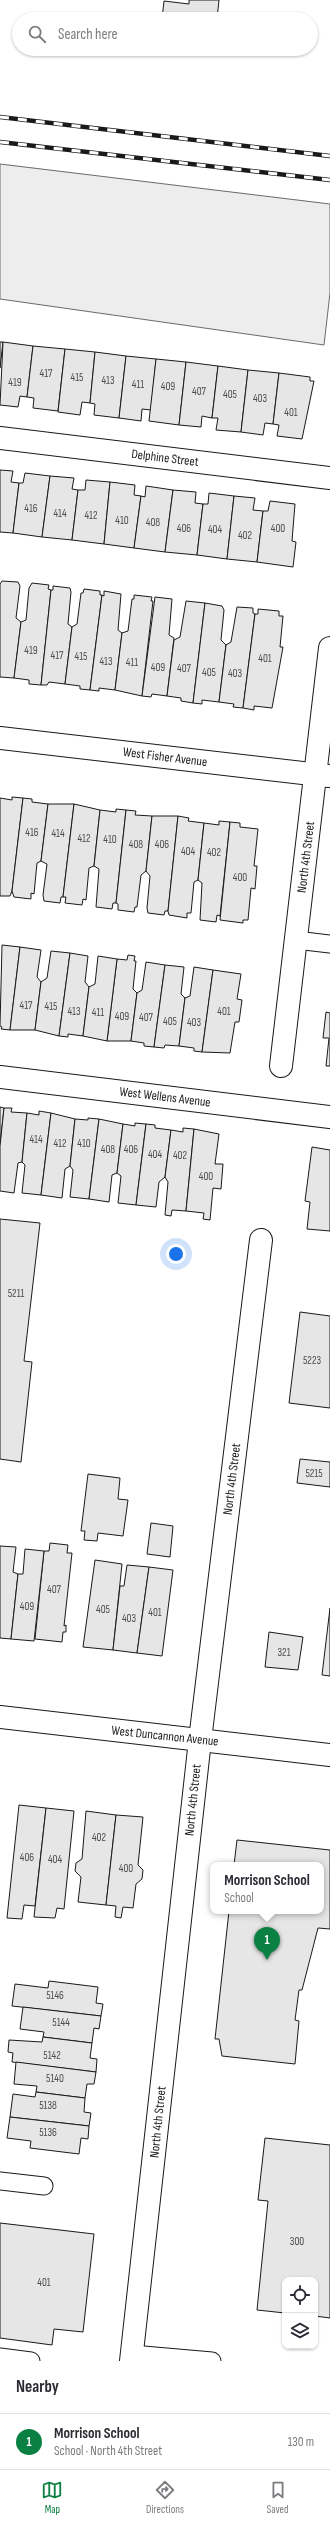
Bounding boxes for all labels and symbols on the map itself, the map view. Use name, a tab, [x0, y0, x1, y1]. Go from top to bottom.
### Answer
house number: 417	[40, 367, 53, 380]
house number: 415	[71, 371, 83, 384]
house number: 413	[101, 374, 115, 387]
house number: 419	[8, 376, 22, 389]
house number: 411	[132, 378, 144, 391]
house number: 409	[161, 380, 175, 393]
house number: 407	[192, 385, 207, 398]
house number: 405	[223, 388, 237, 401]
house number: 403	[253, 392, 267, 405]
house number: 401	[284, 406, 298, 419]
street label: Delphine Street	[130, 446, 200, 470]
house number: 416	[24, 502, 38, 515]
house number: 414	[53, 507, 67, 520]
house number: 412	[84, 509, 98, 522]
house number: 410	[115, 514, 129, 527]
house number: 408	[146, 516, 160, 529]
house number: 406	[177, 522, 191, 535]
house number: 400	[271, 522, 285, 535]
house number: 404	[208, 523, 222, 536]
house number: 402	[238, 529, 252, 542]
house number: 419	[24, 644, 38, 657]
house number: 417	[51, 649, 64, 662]
house number: 415	[75, 650, 87, 663]
house number: 401	[258, 652, 272, 665]
house number: 413	[99, 655, 113, 668]
house number: 411	[126, 656, 138, 669]
house number: 409	[151, 661, 165, 674]
house number: 407	[177, 662, 192, 675]
house number: 405	[202, 666, 216, 679]
house number: 403	[228, 667, 242, 680]
street label: West Fisher Avenue	[122, 744, 208, 770]
street label: North 4th Street	[294, 820, 318, 894]
house number: 416	[25, 826, 39, 839]
house number: 414	[51, 827, 65, 840]
house number: 412	[77, 832, 91, 845]
house number: 410	[103, 833, 117, 846]
house number: 408	[129, 838, 143, 851]
house number: 406	[155, 838, 169, 851]
house number: 404	[181, 845, 195, 858]
house number: 402	[207, 846, 221, 859]
house number: 400	[233, 871, 247, 884]
house number: 417	[20, 999, 33, 1012]
house number: 415	[45, 1000, 57, 1013]
house number: 413	[67, 1005, 81, 1018]
house number: 401	[217, 1005, 231, 1018]
house number: 411	[92, 1006, 104, 1019]
house number: 409	[115, 1010, 129, 1023]
house number: 407	[139, 1011, 154, 1024]
house number: 405	[163, 1015, 177, 1028]
house number: 403	[187, 1016, 201, 1029]
street label: West Wellens Avenue	[118, 1083, 212, 1111]
house number: 414	[29, 1133, 43, 1146]
house number: 412	[53, 1137, 67, 1150]
house number: 410	[77, 1137, 91, 1150]
house number: 408	[101, 1143, 115, 1156]
house number: 406	[124, 1143, 138, 1156]
house number: 404	[148, 1148, 162, 1161]
house number: 402	[173, 1149, 187, 1162]
house number: 400	[199, 1170, 213, 1183]
your location	[166, 1244, 186, 1264]
house number: 5211	[8, 1287, 24, 1300]
house number: 5223	[303, 1354, 321, 1367]
street label: North 4th Street	[220, 1442, 244, 1516]
house number: 5215	[305, 1467, 323, 1480]
house number: 407	[47, 1583, 62, 1596]
house number: 409	[20, 1600, 34, 1613]
house number: 405	[96, 1603, 110, 1616]
house number: 401	[148, 1606, 162, 1619]
house number: 403	[122, 1612, 136, 1625]
house number: 321	[277, 1646, 291, 1659]
street label: West Duncannon Avenue	[111, 1722, 219, 1750]
street label: North 4th Street	[181, 1763, 205, 1837]
house number: 402	[92, 1831, 106, 1844]
house number: 406	[20, 1851, 34, 1864]
house number: 404	[48, 1853, 62, 1866]
house number: 400	[119, 1862, 133, 1875]
pin: 1	[254, 1927, 280, 1960]
house number: 5146	[46, 1989, 64, 2002]
house number: 5144	[52, 2016, 70, 2029]
house number: 5142	[43, 2049, 61, 2062]
house number: 5140	[46, 2072, 64, 2085]
street label: North 4th Street	[146, 2085, 170, 2159]
house number: 5138	[39, 2099, 57, 2112]
house number: 5136	[39, 2126, 57, 2139]
house number: 300	[290, 2235, 304, 2248]
house number: 401	[37, 2276, 51, 2289]

